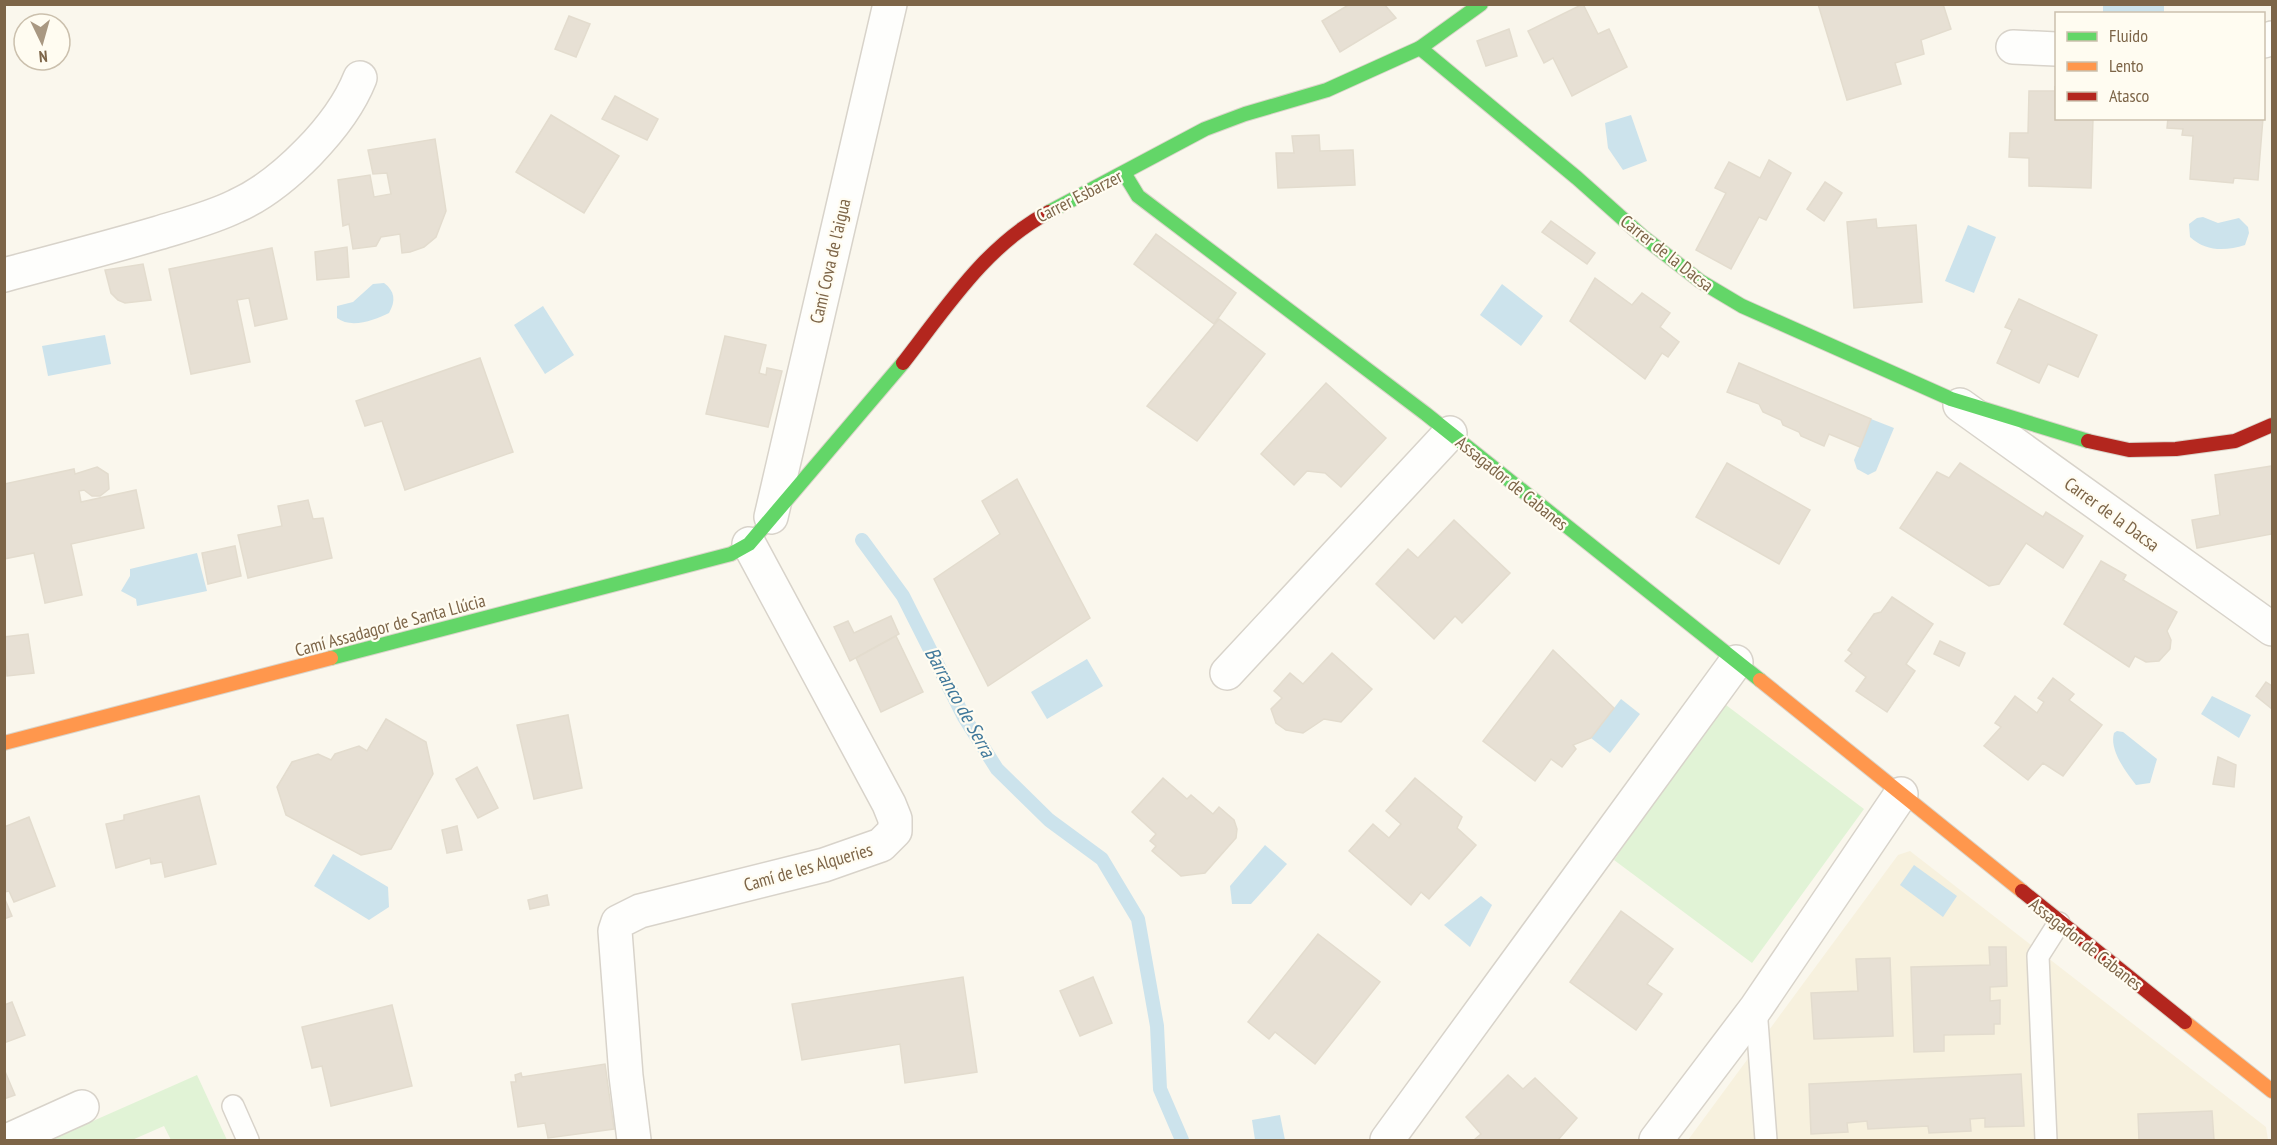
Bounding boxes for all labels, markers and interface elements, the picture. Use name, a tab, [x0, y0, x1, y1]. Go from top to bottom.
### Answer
north arrow	[12, 12, 72, 72]
legend	[2055, 12, 2265, 120]
text: Fluido	[2109, 24, 2148, 47]
text: N	[38, 47, 48, 67]
text: Lento	[2109, 54, 2144, 77]
text: Atasco	[2109, 84, 2150, 107]
street label: Carrer Esbarzer	[1032, 164, 1126, 228]
street label: Camí Cova de l'aigua	[804, 196, 856, 326]
street label: Carrer de la Dacsa	[1616, 210, 1718, 296]
street label: Assagador de Cabanes	[1451, 431, 1573, 535]
street label: Carrer de la Dacsa	[2060, 472, 2164, 556]
street label: Camí Assadagor de Santa Llúcia	[292, 589, 488, 661]
water label: Barranco de Serra	[919, 642, 1001, 762]
street label: Camí de les Alqueries	[741, 838, 875, 896]
street label: Assagador de Cabanes	[2025, 892, 2147, 996]

